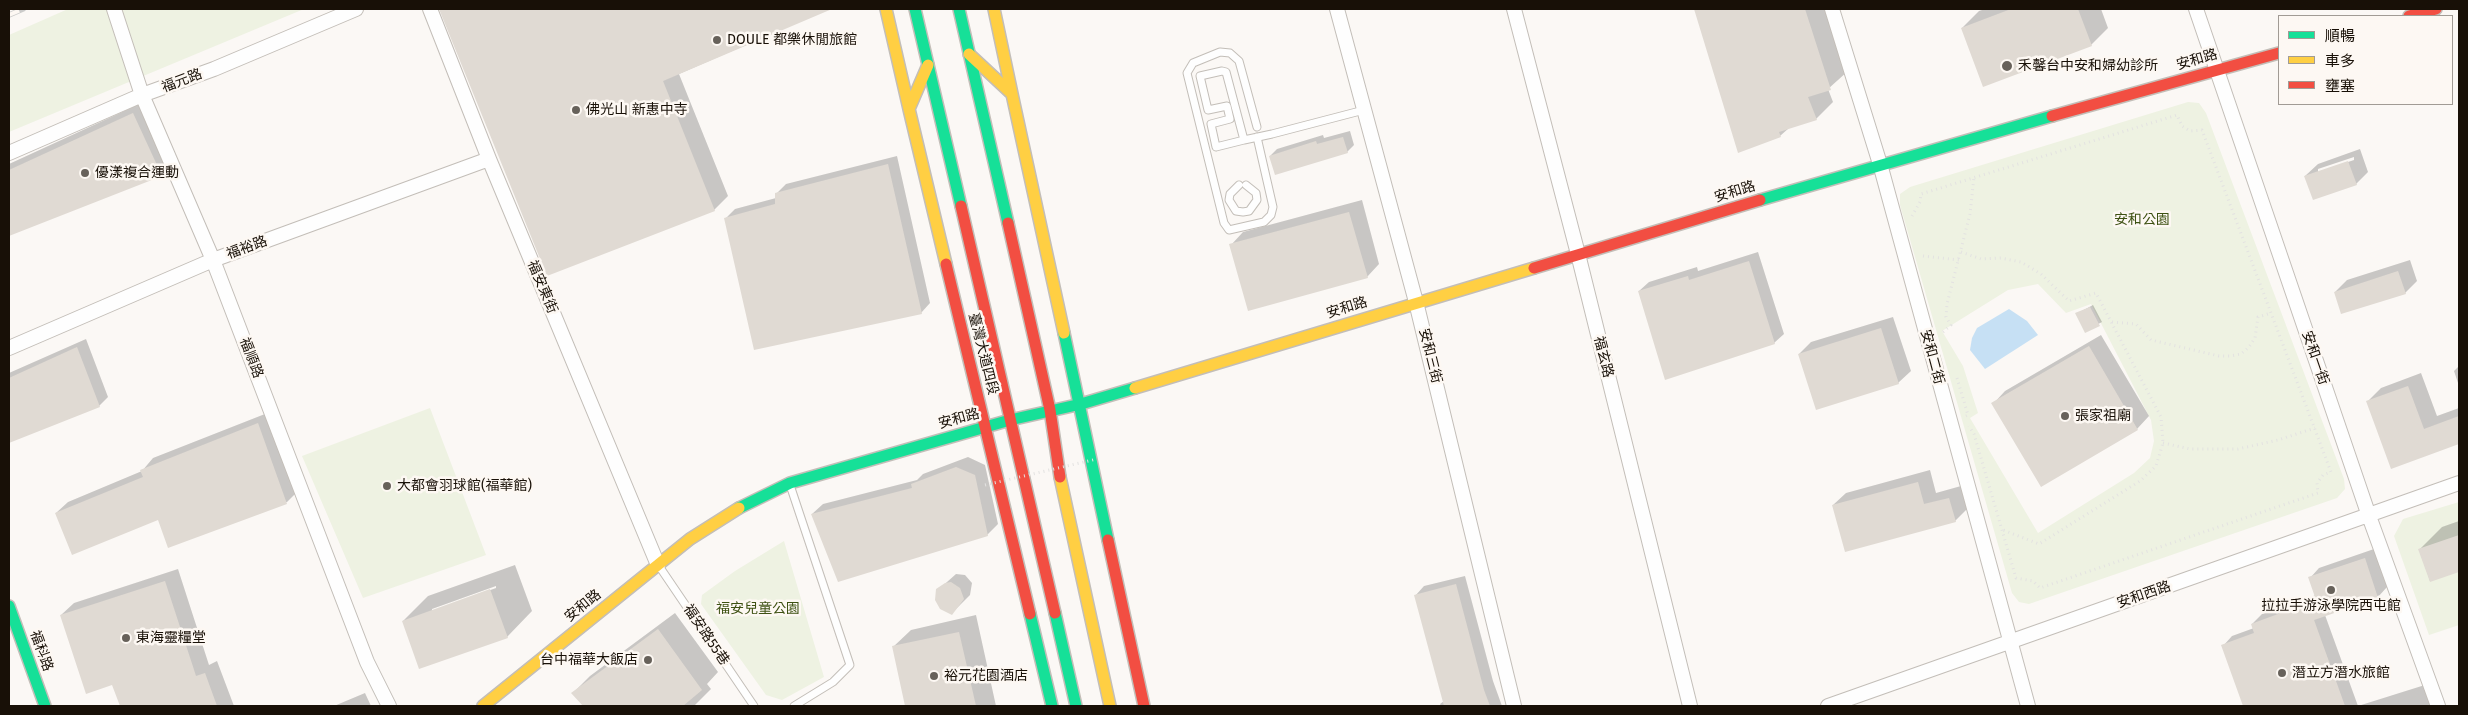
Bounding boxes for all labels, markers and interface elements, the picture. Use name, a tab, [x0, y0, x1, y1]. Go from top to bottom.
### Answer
legend	[2278, 15, 2453, 105]
text: 順暢	[2325, 27, 2355, 45]
place label: DOULE 都樂休閒旅館	[727, 32, 857, 48]
marker: DOULE 都樂休閒旅館	[711, 34, 723, 46]
street label: 安和路	[2174, 46, 2220, 74]
text: 車多	[2325, 52, 2355, 70]
place label: 禾馨台中安和婦幼診所	[2018, 58, 2158, 74]
marker: 禾馨台中安和婦幼診所	[2000, 59, 2014, 73]
street label: 福元路	[159, 66, 205, 96]
text: 壅塞	[2325, 77, 2355, 95]
place label: 佛光山 新惠中寺	[586, 102, 688, 118]
marker: 佛光山 新惠中寺	[570, 104, 582, 116]
place label: 優漾複合運動	[95, 165, 179, 181]
marker: 優漾複合運動	[79, 167, 91, 179]
street label: 安和路	[1712, 178, 1758, 206]
park label: 安和公園	[2114, 212, 2170, 228]
street label: 福裕路	[224, 233, 270, 263]
street label: 福安東街	[523, 258, 561, 316]
street label: 安和路	[1324, 294, 1370, 322]
street label: 臺灣大道四段	[965, 311, 1001, 397]
street label: 安和三街	[1415, 327, 1445, 385]
street label: 安和二街	[1917, 328, 1947, 386]
street label: 安和一街	[2298, 329, 2332, 387]
street label: 福順路	[236, 335, 266, 381]
street label: 福玄路	[1590, 335, 1616, 379]
street label: 安和路	[937, 405, 981, 433]
place label: 張家祖廟	[2075, 408, 2131, 424]
marker: 張家祖廟	[2059, 410, 2071, 422]
place label: 大都會羽球館(福華館)	[397, 478, 532, 494]
marker: 大都會羽球館(福華館)	[381, 480, 393, 492]
street label: 安和西路	[2115, 578, 2173, 612]
marker: 拉拉手游泳學院西屯館	[2325, 584, 2337, 596]
street label: 安和路	[561, 586, 605, 626]
place label: 拉拉手游泳學院西屯館	[2261, 598, 2401, 614]
street label: 福安路55巷	[679, 601, 733, 669]
park label: 福安兒童公園	[716, 601, 800, 617]
street label: 福科路	[26, 628, 56, 674]
place label: 東海靈糧堂	[136, 630, 206, 646]
marker: 東海靈糧堂	[120, 632, 132, 644]
place label: 台中福華大飯店	[540, 652, 638, 668]
marker: 台中福華大飯店	[642, 654, 654, 666]
place label: 潛立方潛水旅館	[2292, 665, 2390, 681]
marker: 潛立方潛水旅館	[2276, 667, 2288, 679]
place label: 裕元花園酒店	[944, 668, 1028, 684]
marker: 裕元花園酒店	[928, 670, 940, 682]

